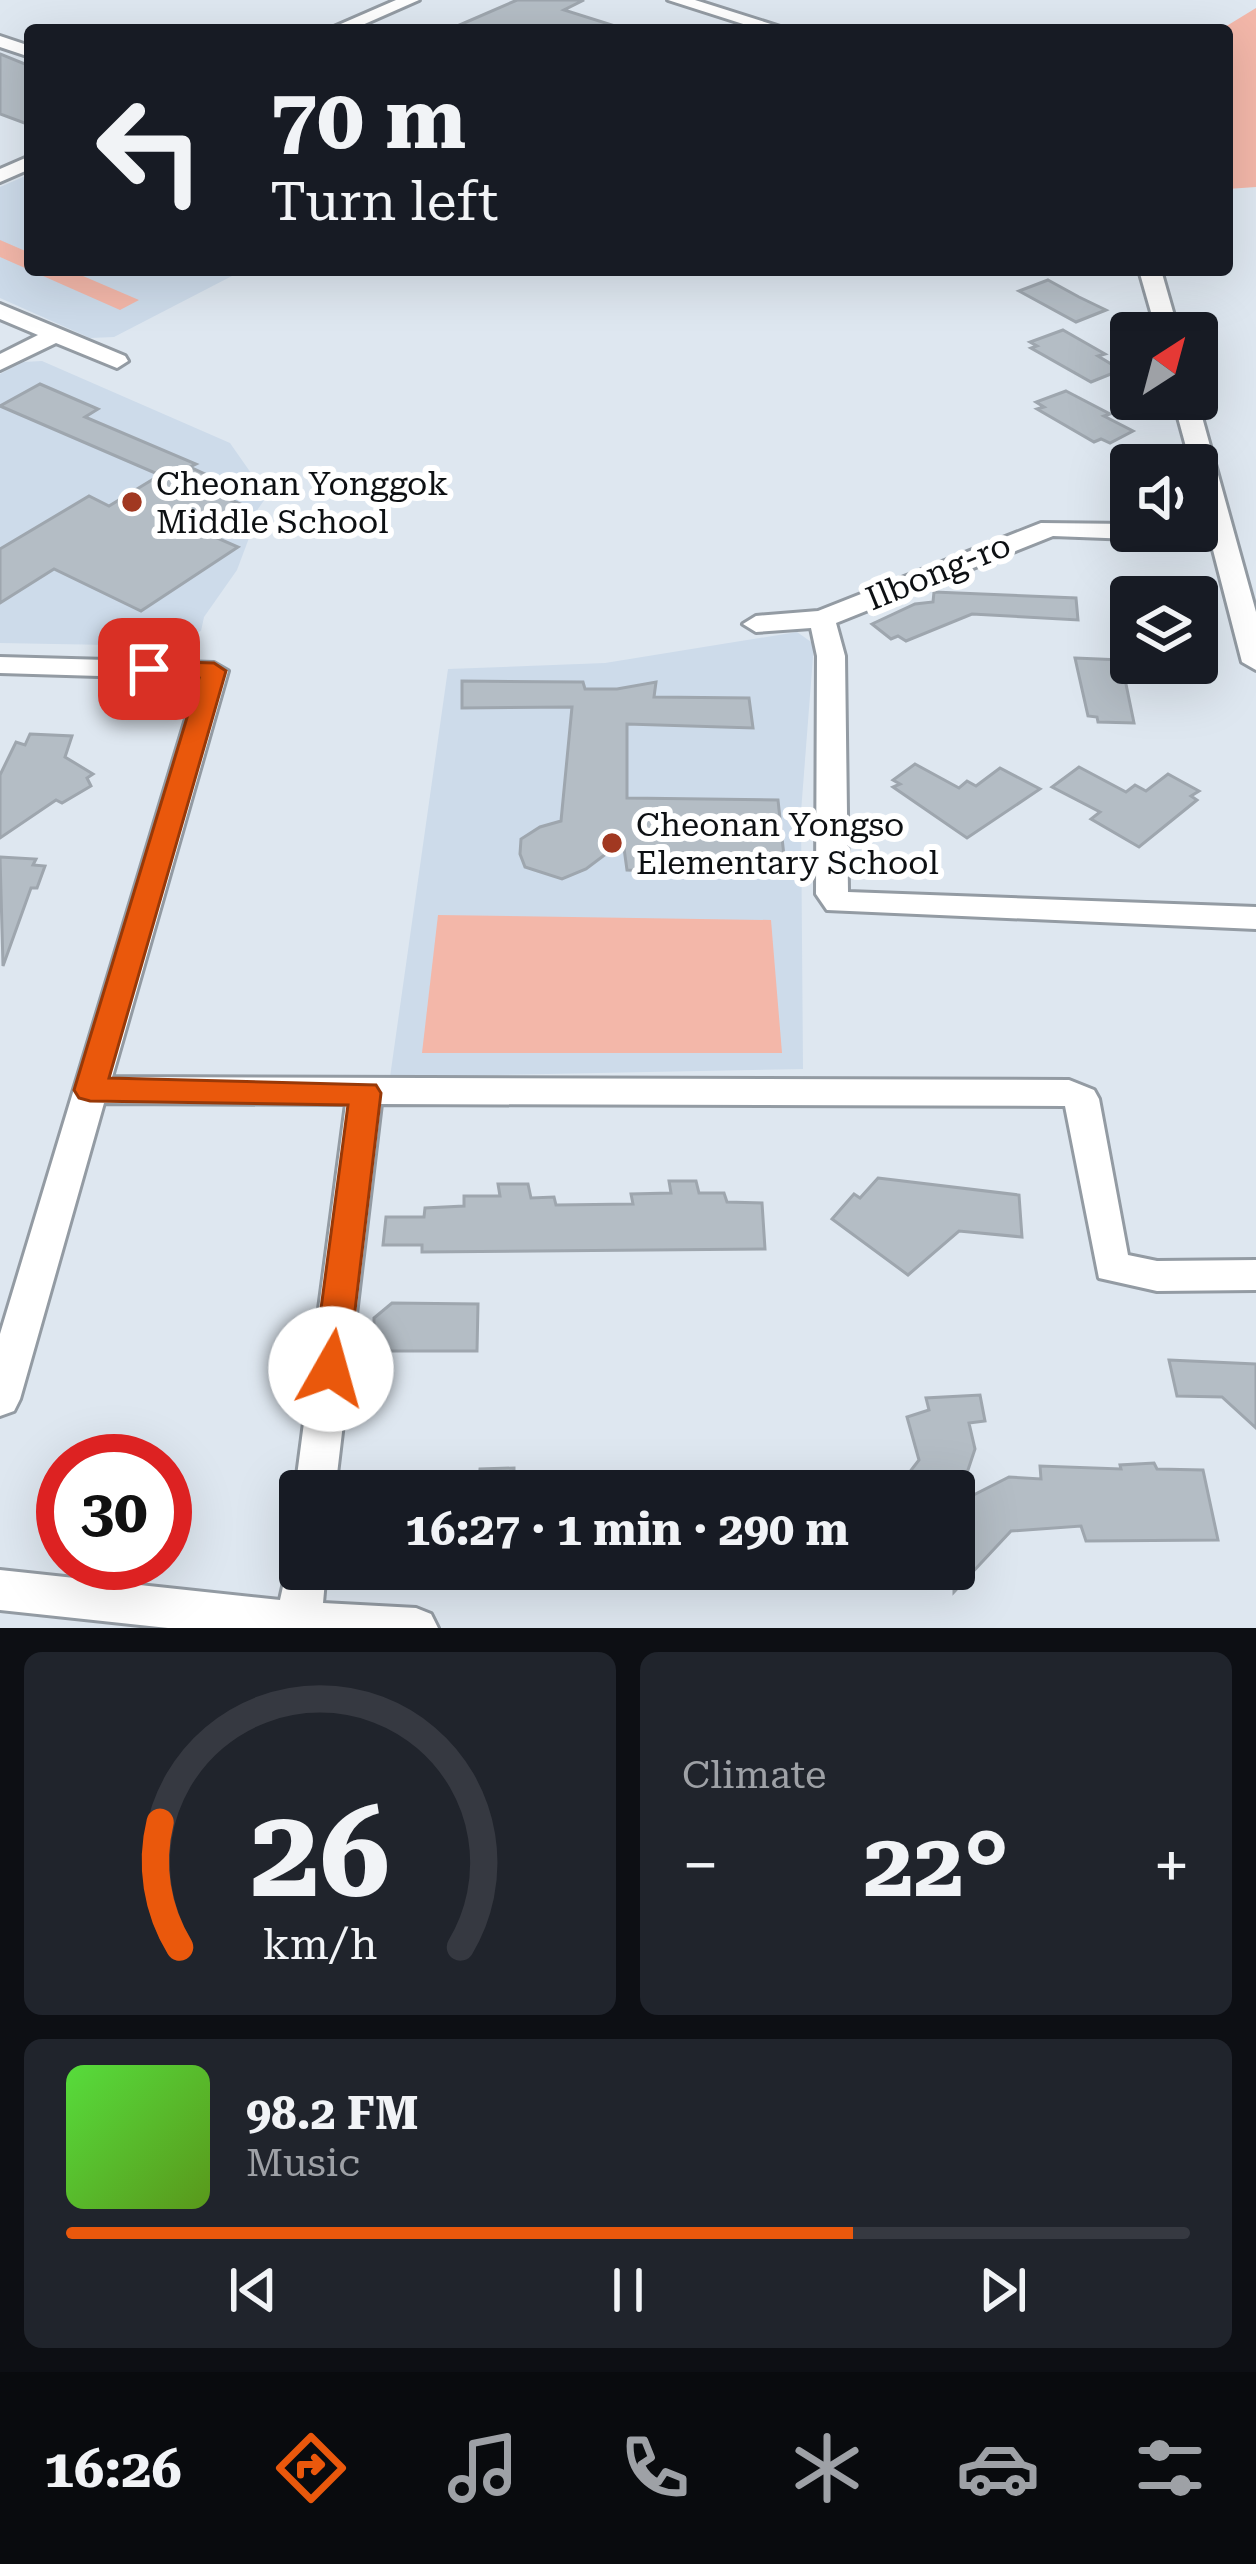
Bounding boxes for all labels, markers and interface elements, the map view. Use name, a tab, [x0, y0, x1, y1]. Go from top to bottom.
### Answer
text: 70 m	[270, 70, 466, 168]
icon: left	[72, 72, 228, 228]
text: Turn left	[270, 170, 498, 233]
north arrow	[1110, 312, 1218, 420]
map controls	[1110, 312, 1218, 684]
button: sound	[1110, 444, 1218, 552]
place label: Cheonan Yonggok Middle School	[156, 464, 448, 541]
marker: Cheonan Yonggok Middle School	[119, 489, 145, 515]
street label: Ilbong-ro	[860, 525, 1016, 618]
button: layers	[1110, 576, 1218, 684]
pin	[98, 618, 200, 720]
icon: arrive	[116, 636, 182, 702]
place label: Cheonan Yongso Elementary School	[636, 805, 939, 882]
marker: Cheonan Yongso Elementary School	[599, 830, 625, 856]
position arrow	[268, 1306, 394, 1432]
speed limit sign: 30	[36, 1434, 192, 1590]
text: 16:27 · 1 min · 290 m	[405, 1503, 849, 1556]
text: Climate	[682, 1752, 826, 1798]
text: 26	[250, 1780, 390, 1926]
text: 22°	[863, 1813, 1009, 1918]
text: −	[682, 1827, 719, 1904]
text: +	[1153, 1827, 1190, 1904]
text: km/h	[263, 1918, 377, 1968]
text: 98.2 FM	[246, 2087, 418, 2140]
text: Music	[246, 2140, 360, 2186]
icon: previous	[220, 2257, 286, 2323]
icon: pause	[595, 2257, 661, 2323]
icon: next	[970, 2257, 1036, 2323]
icon: directions	[269, 2426, 353, 2510]
icon: music	[441, 2426, 525, 2510]
icon: phone	[613, 2426, 697, 2510]
icon: climate	[785, 2426, 869, 2510]
icon: car	[956, 2426, 1040, 2510]
icon: filters	[1128, 2426, 1212, 2510]
text: 16:26	[44, 2437, 182, 2500]

